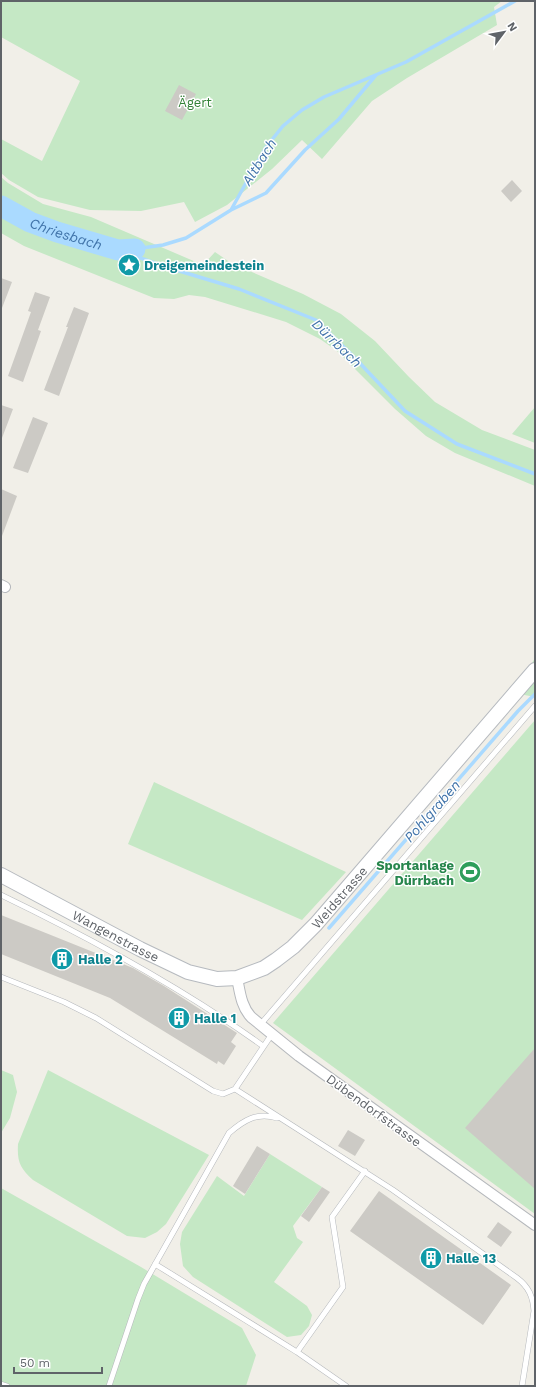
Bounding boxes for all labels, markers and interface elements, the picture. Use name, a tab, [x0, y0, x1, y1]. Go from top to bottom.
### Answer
north arrow	[484, 12, 524, 52]
text: N	[504, 20, 520, 34]
park label: Ägert	[178, 95, 212, 110]
water label: Altbach	[238, 136, 280, 189]
water label: Chriesbach	[27, 215, 104, 253]
place icon: Dreigemeindestein	[116, 252, 142, 278]
place label: Dreigemeindestein	[144, 258, 264, 273]
water label: Dürrbach	[309, 316, 365, 370]
water label: Pohlgraben	[401, 777, 463, 845]
place label: Sportanlage Dürrbach	[376, 858, 454, 888]
sports icon: Sportanlage Dürrbach	[457, 859, 483, 885]
street label: Weidstrasse	[309, 863, 370, 932]
street label: Wangenstrasse	[70, 907, 162, 965]
building icon: Halle 2	[49, 946, 75, 972]
place label: Halle 2	[78, 952, 123, 967]
building icon: Halle 1	[166, 1005, 192, 1031]
place label: Halle 1	[194, 1011, 236, 1026]
street label: Dübendorfstrasse	[323, 1071, 424, 1150]
building icon: Halle 13	[418, 1245, 444, 1271]
place label: Halle 13	[446, 1251, 496, 1266]
scale bar	[14, 1349, 102, 1375]
text: 50 m	[20, 1356, 50, 1370]

